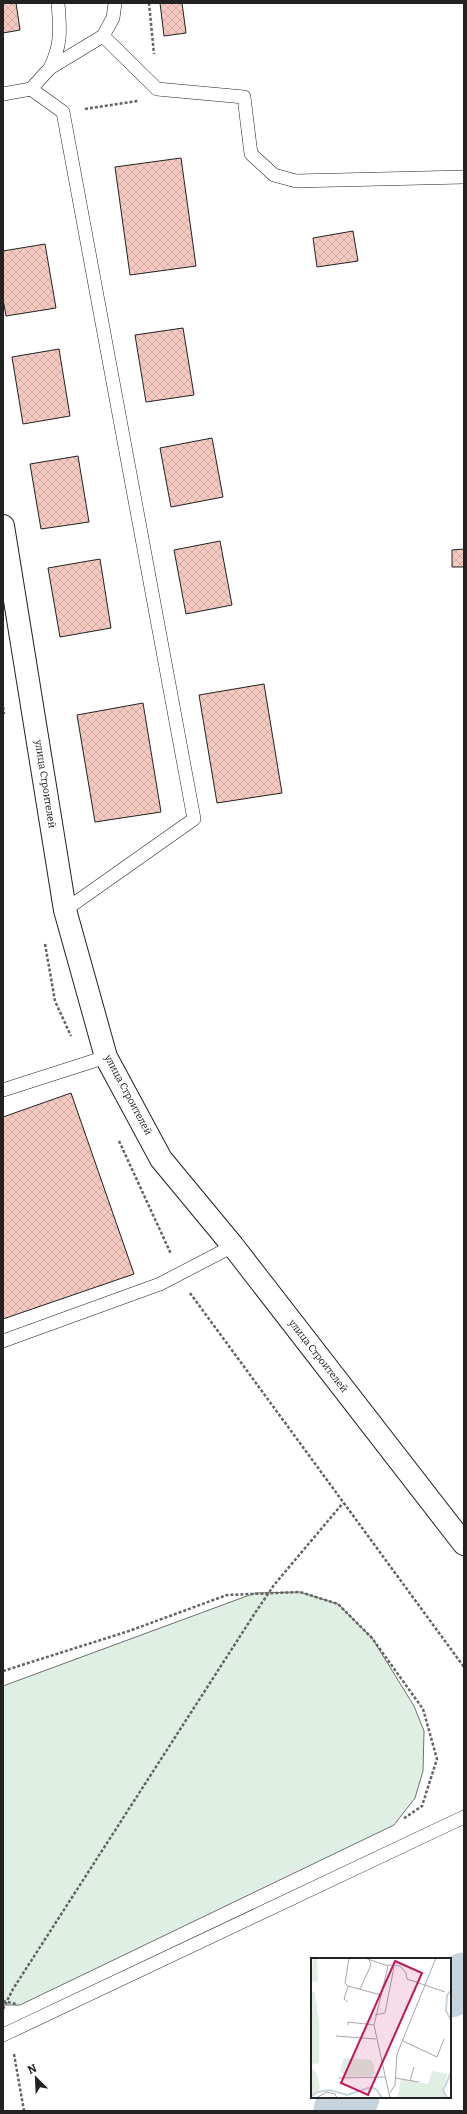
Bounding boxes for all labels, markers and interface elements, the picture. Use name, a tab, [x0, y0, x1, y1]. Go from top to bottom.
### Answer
street label: улица Строителей	[32, 738, 58, 829]
street label: улица Строителей	[101, 1052, 154, 1137]
street label: улица Строителей	[285, 1316, 350, 1395]
inset map	[311, 1958, 451, 2098]
north arrow	[16, 2058, 56, 2098]
text: N	[26, 2061, 39, 2077]

